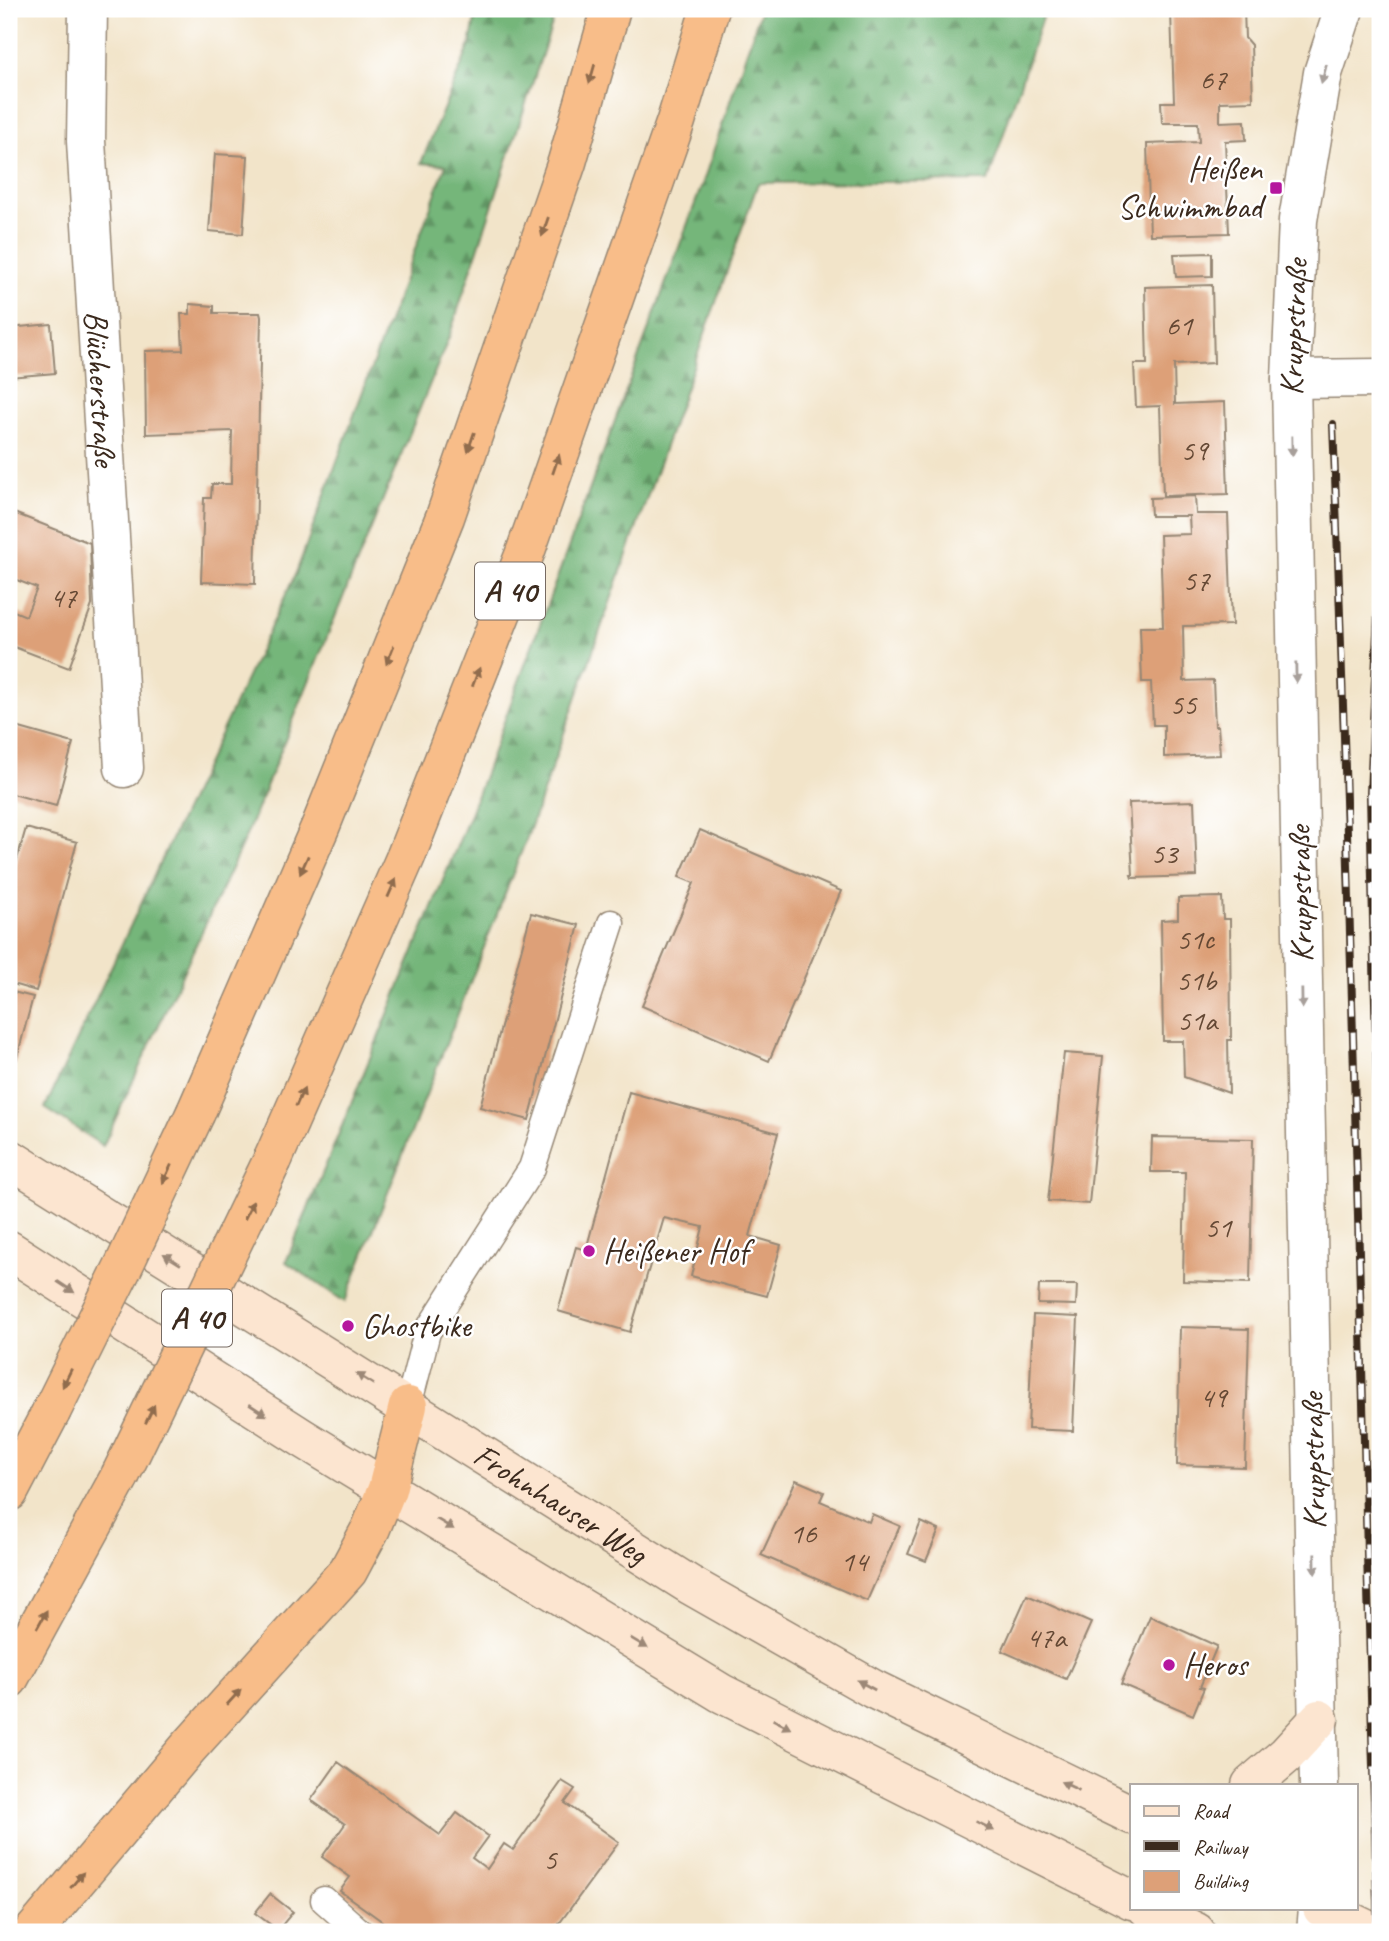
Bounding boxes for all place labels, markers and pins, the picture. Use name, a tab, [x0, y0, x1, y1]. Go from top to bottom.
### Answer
place label: Heißen Schwimmbad	[1117, 148, 1267, 228]
marker: Heißen Schwimmbad	[1268, 180, 1284, 196]
place label: Heißener Hof	[603, 1230, 755, 1272]
marker: Heißener Hof	[581, 1243, 597, 1259]
place label: Ghostbike	[362, 1305, 473, 1347]
marker: Ghostbike	[340, 1318, 356, 1334]
place label: Heros	[1183, 1644, 1250, 1686]
marker: Heros	[1161, 1657, 1177, 1673]

